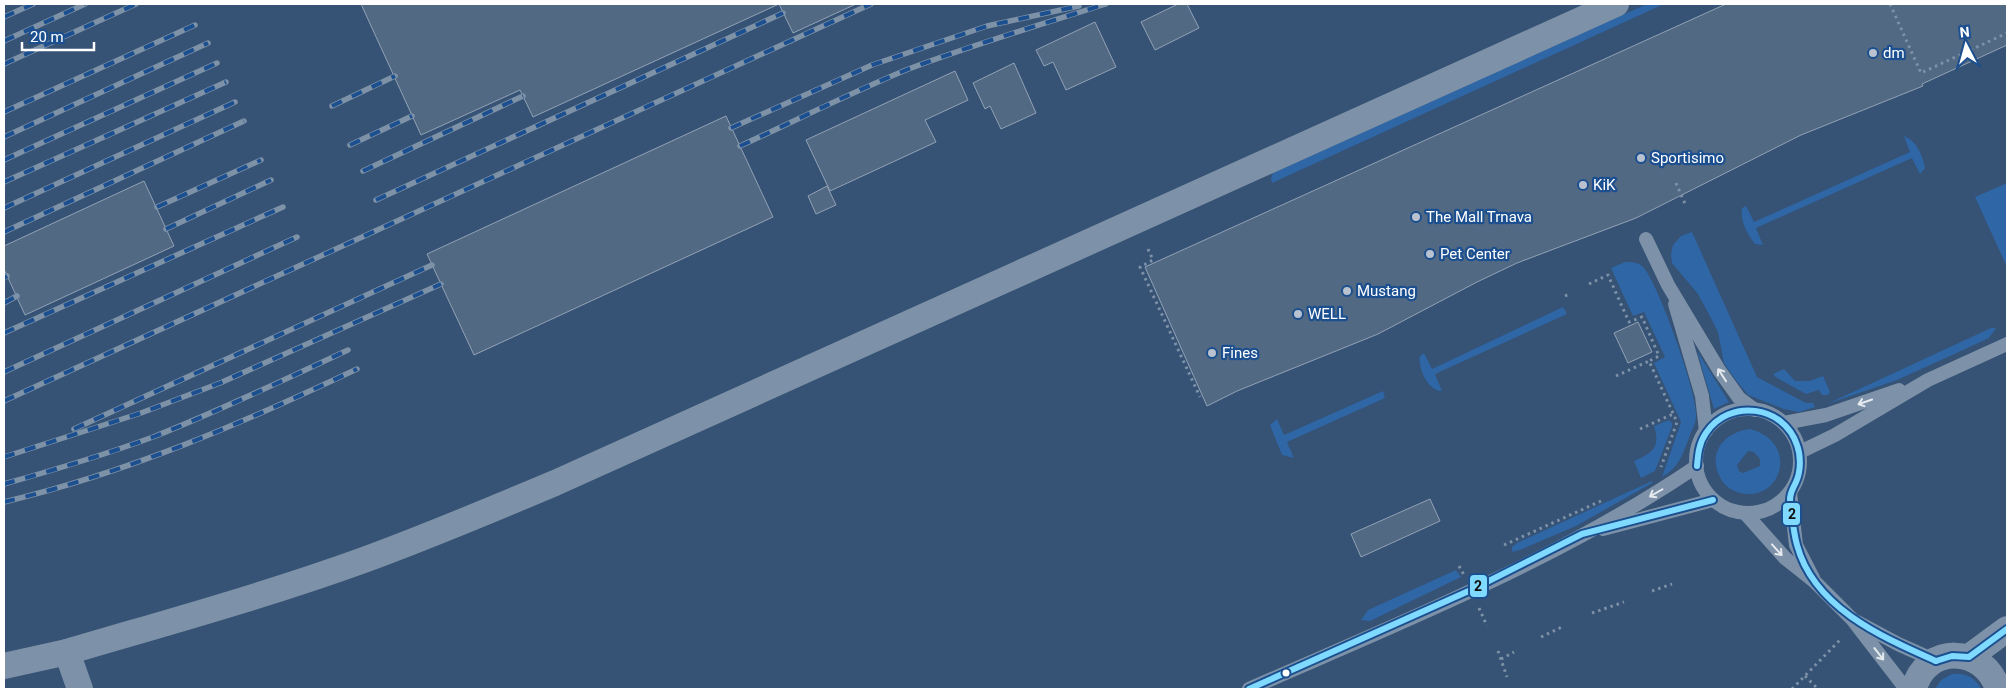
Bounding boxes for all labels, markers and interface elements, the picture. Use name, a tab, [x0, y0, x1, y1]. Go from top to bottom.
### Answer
scale bar	[22, 20, 95, 52]
north arrow	[1941, 20, 1991, 70]
text: N	[1959, 24, 1970, 41]
text: 20 m	[30, 28, 64, 46]
place label: dm	[1883, 44, 1905, 62]
marker: dm	[1867, 47, 1879, 59]
place label: Sportisimo	[1651, 149, 1724, 167]
marker: Sportisimo	[1635, 152, 1647, 164]
place label: KiK	[1593, 176, 1616, 194]
marker: KiK	[1577, 179, 1589, 191]
place label: The Mall Trnava	[1426, 208, 1532, 226]
marker: The Mall Trnava	[1410, 211, 1422, 223]
place label: Pet Center	[1440, 245, 1510, 263]
marker: Pet Center	[1424, 248, 1436, 260]
place label: Mustang	[1357, 282, 1416, 300]
marker: Mustang	[1341, 285, 1353, 297]
place label: WELL	[1308, 305, 1346, 323]
marker: WELL	[1292, 308, 1304, 320]
place label: Fines	[1222, 344, 1258, 362]
marker: Fines	[1206, 347, 1218, 359]
one-way arrow	[1717, 368, 1727, 382]
one-way arrow	[1857, 397, 1873, 407]
one-way arrow	[1648, 488, 1663, 498]
line badge: 2	[1782, 502, 1801, 526]
text: 2	[1788, 506, 1796, 522]
one-way arrow	[1771, 543, 1783, 556]
line badge: 2	[1469, 574, 1488, 598]
text: 2	[1474, 578, 1482, 594]
one-way arrow	[1874, 647, 1884, 661]
unlabelled marker	[1281, 668, 1291, 678]

